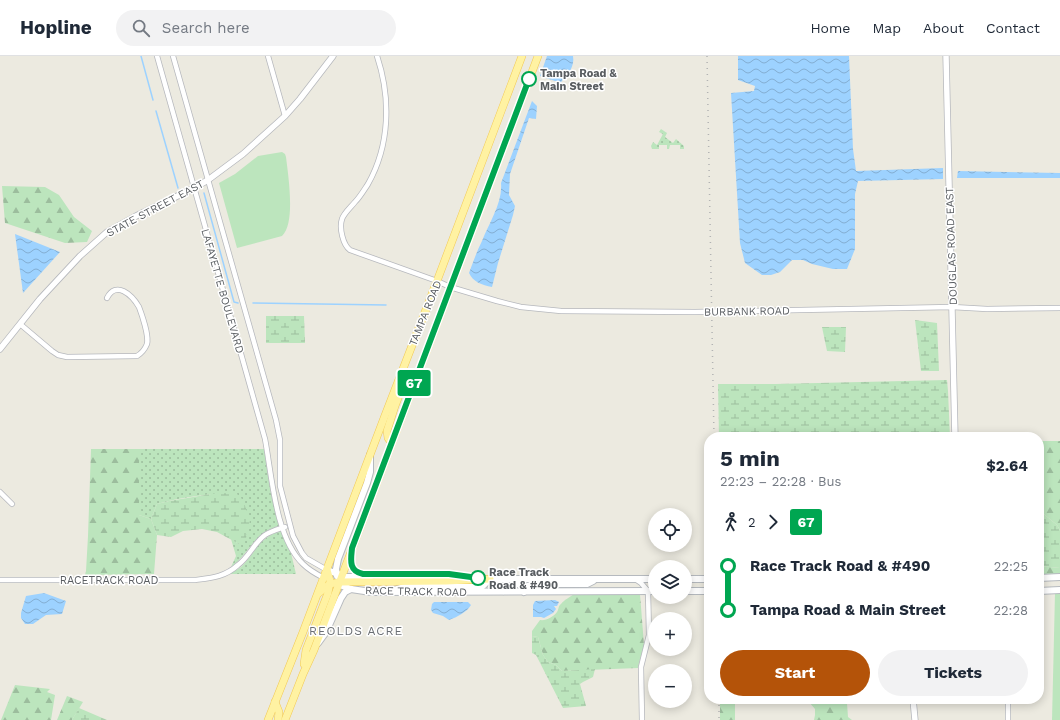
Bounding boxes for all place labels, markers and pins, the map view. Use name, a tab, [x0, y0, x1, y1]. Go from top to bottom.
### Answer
place label: Tampa Road & Main Street	[540, 67, 618, 93]
marker: Tampa Road & Main Street	[521, 71, 537, 87]
place label: Race Track Road & #490	[489, 566, 558, 592]
marker: Race Track Road & #490	[470, 570, 486, 586]

